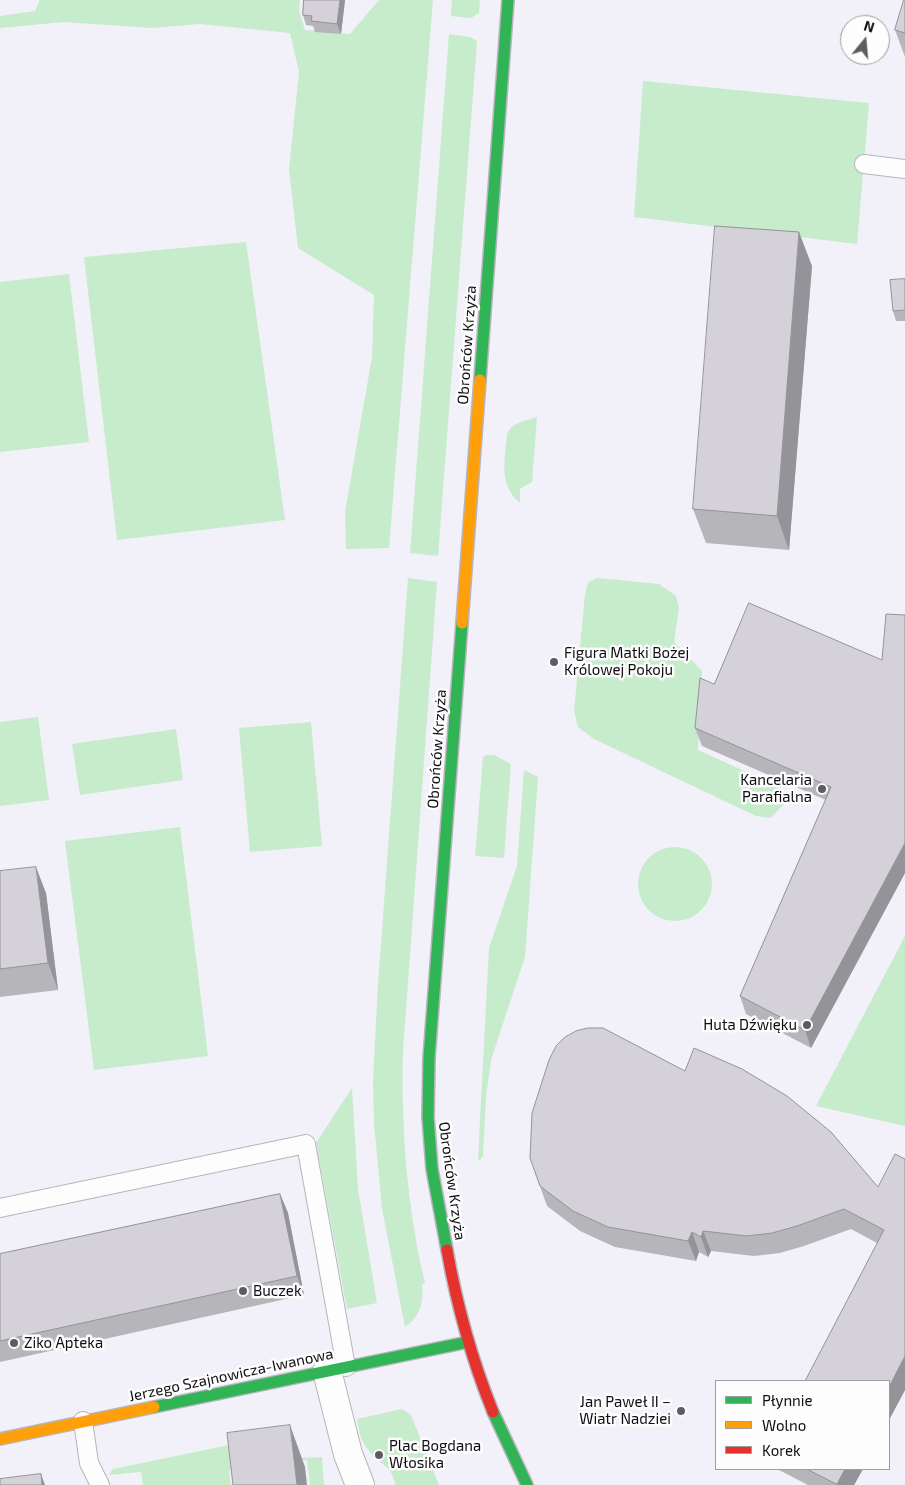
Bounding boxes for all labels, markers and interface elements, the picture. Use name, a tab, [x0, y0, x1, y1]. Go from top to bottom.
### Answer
north arrow	[840, 15, 890, 65]
text: N	[862, 17, 877, 36]
street label: Obrońców Krzyża	[454, 285, 480, 405]
place label: Figura Matki Bożej Królowej Pokoju	[564, 644, 689, 679]
marker: Figura Matki Bożej Królowej Pokoju	[548, 656, 560, 668]
street label: Obrońców Krzyża	[424, 689, 450, 809]
place label: Kancelaria Parafialna	[740, 771, 812, 806]
marker: Kancelaria Parafialna	[816, 783, 828, 795]
place label: Huta Dźwięku	[703, 1016, 797, 1034]
marker: Huta Dźwięku	[801, 1019, 813, 1031]
street label: Obrońców Krzyża	[435, 1121, 469, 1241]
place label: Buczek	[253, 1282, 302, 1300]
marker: Buczek	[237, 1285, 249, 1297]
place label: Ziko Apteka	[24, 1334, 103, 1352]
marker: Ziko Apteka	[8, 1337, 20, 1349]
street label: Jerzego Szajnowicza-Iwanowa	[127, 1345, 335, 1405]
legend	[715, 1380, 890, 1470]
text: Płynnie	[762, 1391, 813, 1409]
place label: Jan Paweł II – Wiatr Nadziei	[579, 1393, 671, 1428]
marker: Jan Paweł II – Wiatr Nadziei	[675, 1405, 687, 1417]
text: Wolno	[762, 1416, 806, 1434]
place label: Plac Bogdana Włosika	[389, 1437, 481, 1472]
text: Korek	[762, 1441, 801, 1459]
marker: Plac Bogdana Włosika	[373, 1449, 385, 1461]

